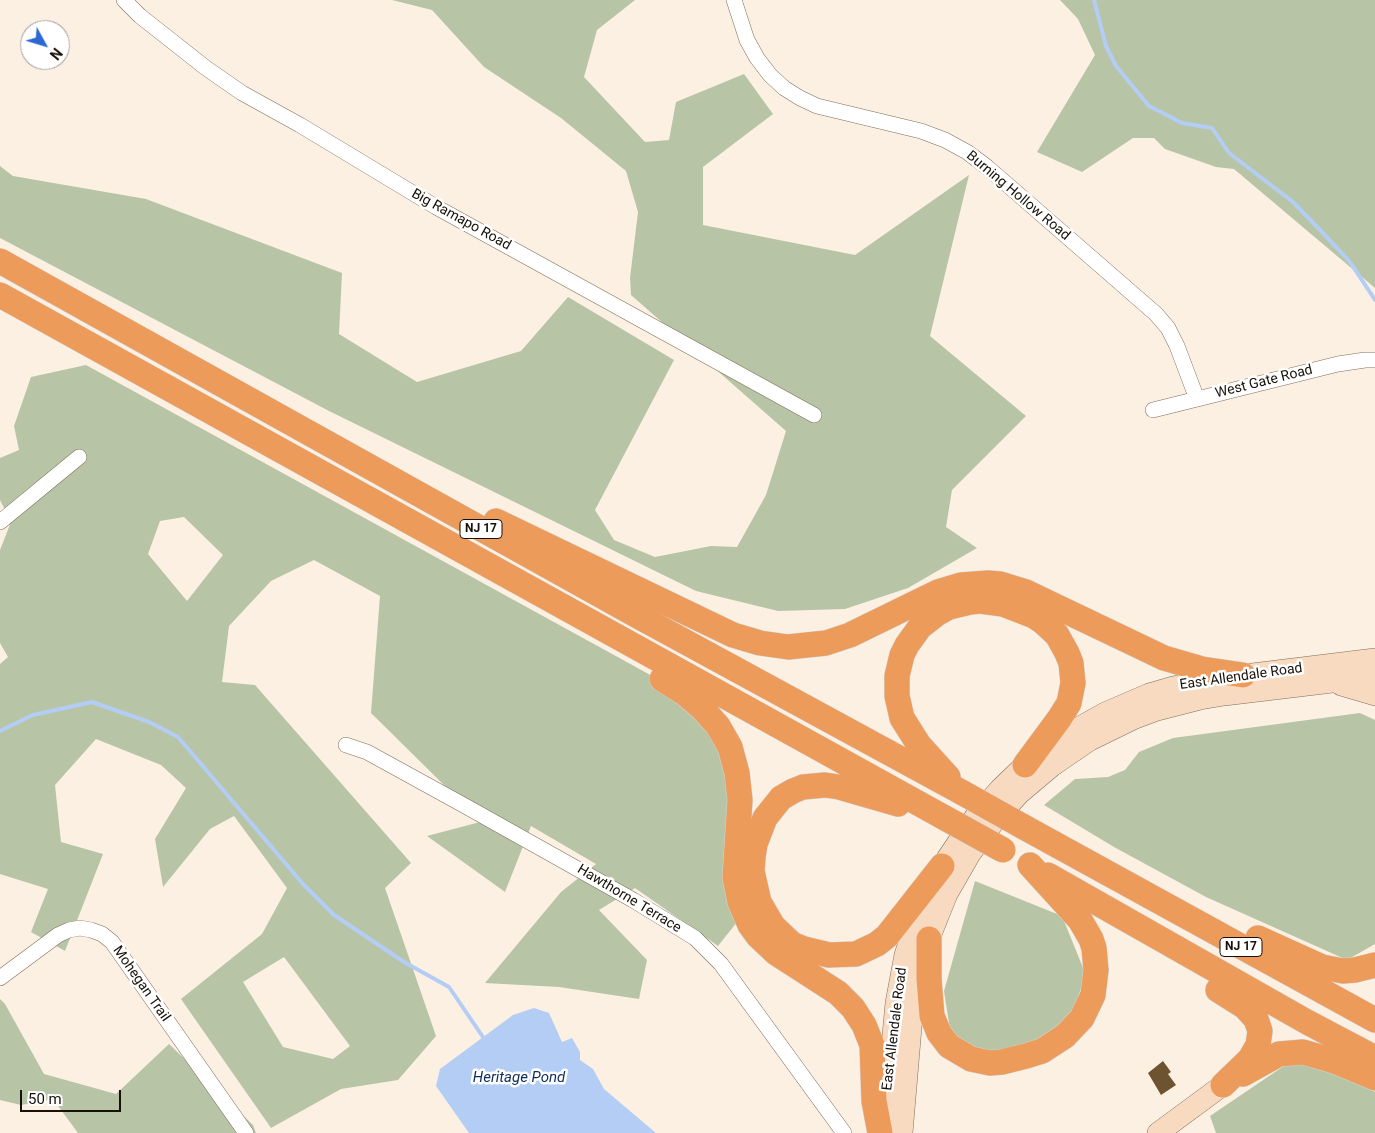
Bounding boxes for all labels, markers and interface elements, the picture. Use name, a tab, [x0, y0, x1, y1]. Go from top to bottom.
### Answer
north arrow	[20, 20, 70, 70]
text: N	[47, 45, 65, 63]
street label: Burning Hollow Road	[963, 148, 1073, 244]
street label: Big Ramapo Road	[408, 186, 514, 254]
street label: West Gate Road	[1214, 362, 1314, 402]
road number: NJ 17	[460, 520, 502, 538]
street label: East Allendale Road	[1178, 660, 1304, 694]
street label: Hawthorne Terrace	[574, 861, 684, 937]
road number: NJ 17	[1220, 938, 1262, 956]
street label: Mohegan Trail	[109, 943, 173, 1025]
street label: East Allendale Road	[879, 966, 911, 1092]
water label: Heritage Pond	[473, 1069, 565, 1087]
scale bar	[22, 1080, 124, 1112]
text: 50 m	[28, 1090, 62, 1108]

